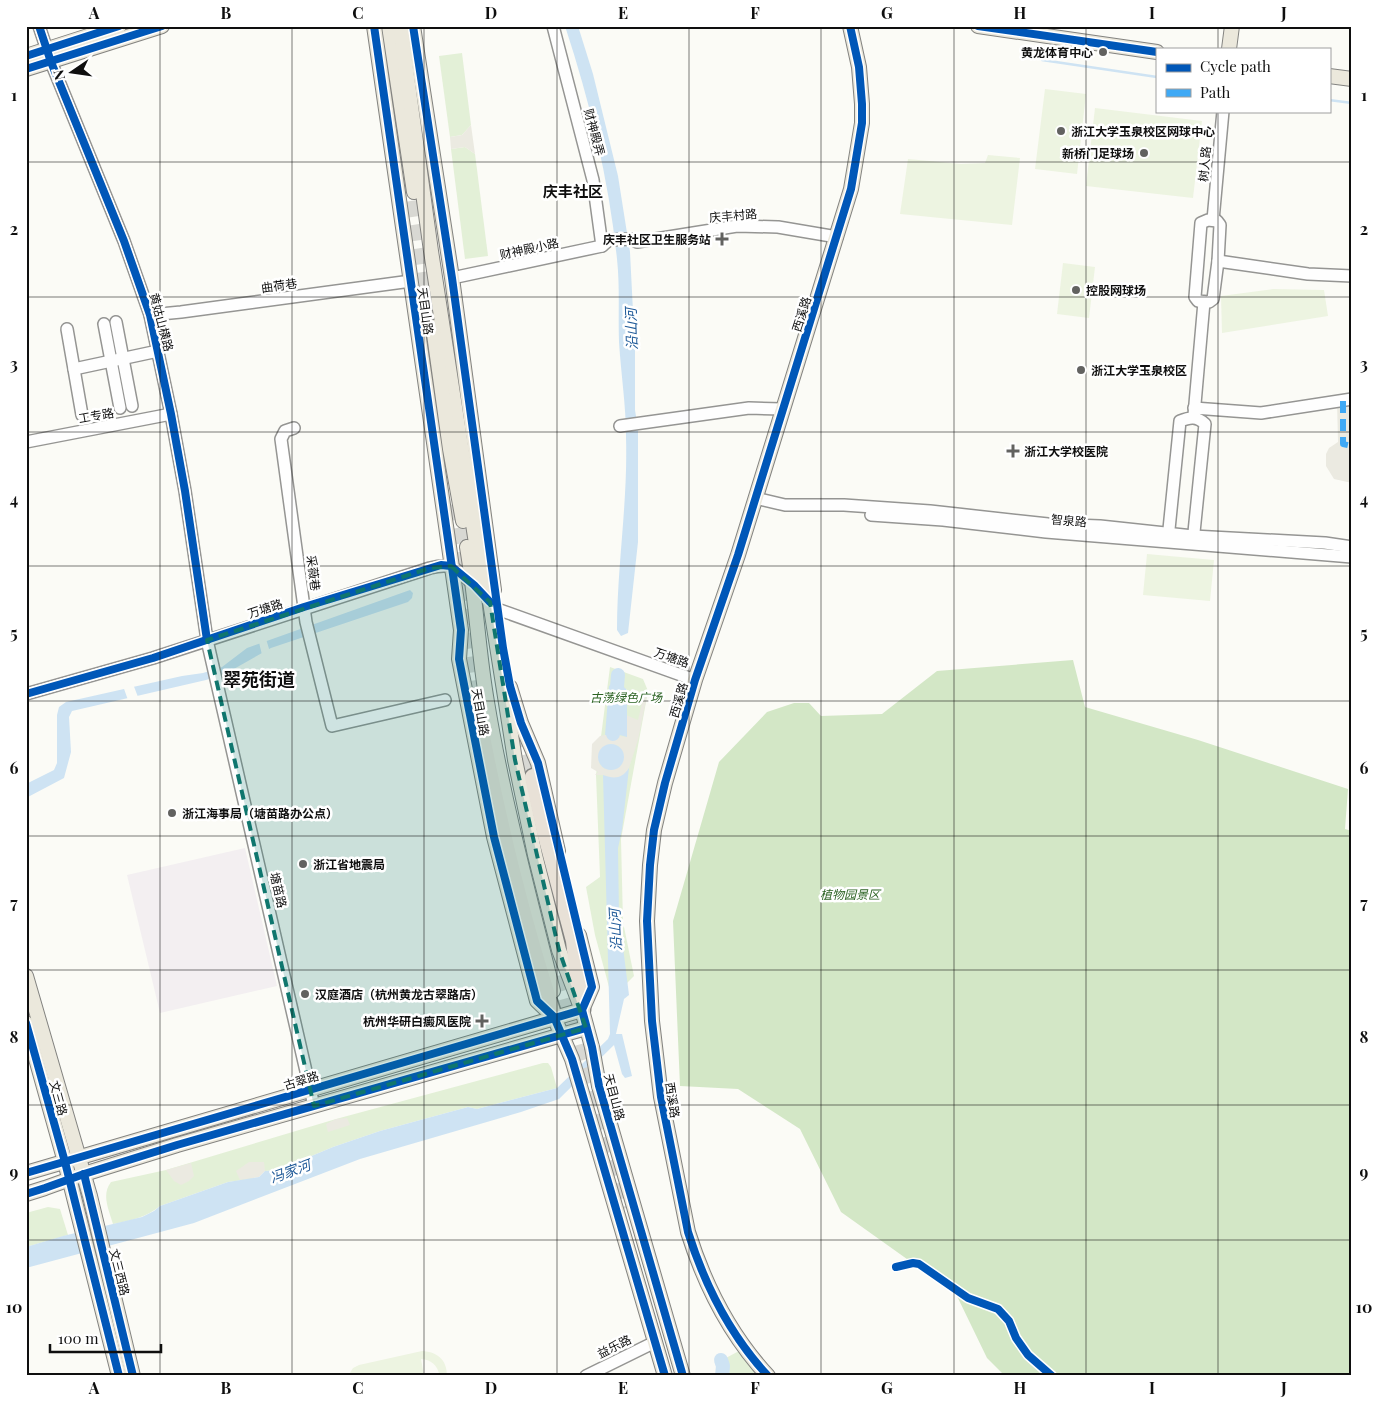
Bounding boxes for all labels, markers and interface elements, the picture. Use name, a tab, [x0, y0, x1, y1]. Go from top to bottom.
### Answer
text: A	[88, 2, 100, 23]
text: B	[221, 2, 232, 23]
text: C	[352, 2, 364, 23]
text: D	[485, 2, 497, 23]
text: E	[618, 2, 628, 23]
text: F	[750, 2, 760, 23]
text: G	[881, 2, 893, 23]
text: H	[1014, 2, 1027, 23]
text: I	[1149, 2, 1155, 23]
text: J	[1280, 2, 1287, 23]
place label: 黄龙体育中心	[1021, 44, 1093, 60]
marker: 黄龙体育中心	[1097, 46, 1109, 58]
north arrow	[48, 48, 98, 98]
legend	[1156, 48, 1330, 112]
text: Cycle path	[1200, 56, 1271, 76]
text: N	[48, 68, 69, 82]
text: Path	[1200, 82, 1230, 102]
text: 1	[11, 84, 17, 105]
text: 1	[1361, 84, 1367, 105]
street label: 财神殿弄	[581, 107, 609, 157]
place label: 浙江大学玉泉校区网球中心	[1071, 123, 1215, 139]
marker: 浙江大学玉泉校区网球中心	[1055, 125, 1067, 137]
place label: 新桥门足球场	[1062, 145, 1134, 161]
street label: 树人路	[1194, 145, 1214, 183]
marker: 新桥门足球场	[1138, 147, 1150, 159]
district label: 庆丰社区	[543, 181, 603, 201]
street label: 庆丰村路	[708, 205, 758, 225]
text: 2	[10, 218, 18, 239]
text: 2	[1360, 218, 1368, 239]
place label: 庆丰社区卫生服务站	[603, 231, 711, 247]
marker: 庆丰社区卫生服务站	[715, 232, 729, 246]
street label: 财神殿小路	[498, 234, 560, 262]
street label: 曲荷巷	[260, 275, 298, 295]
place label: 控股网球场	[1086, 282, 1146, 298]
marker: 控股网球场	[1070, 284, 1082, 296]
street label: 天目山路	[415, 286, 437, 336]
street label: 黄姑山横路	[147, 291, 177, 353]
street label: 西溪路	[788, 294, 814, 334]
water label: 沿山河	[621, 305, 641, 350]
text: 3	[10, 353, 18, 374]
text: 3	[1360, 353, 1368, 374]
place label: 浙江大学玉泉校区	[1091, 362, 1187, 378]
marker: 浙江大学玉泉校区	[1075, 364, 1087, 376]
street label: 工专路	[77, 404, 115, 426]
place label: 浙江大学校医院	[1024, 443, 1108, 459]
marker: 浙江大学校医院	[1006, 444, 1020, 458]
text: 4	[10, 488, 18, 509]
text: 4	[1360, 488, 1368, 509]
street label: 智泉路	[1050, 510, 1088, 530]
street label: 采薇巷	[304, 554, 324, 592]
street label: 万塘路	[245, 595, 285, 621]
text: 5	[10, 622, 18, 643]
text: 5	[1360, 622, 1368, 643]
street label: 万塘路	[652, 644, 692, 670]
district label: 翠苑街道	[223, 667, 295, 691]
street label: 西溪路	[665, 680, 691, 720]
street label: 天目山路	[469, 687, 493, 737]
park label: 古荡绿色广场	[590, 689, 663, 705]
text: 6	[10, 757, 19, 778]
text: 6	[1360, 757, 1369, 778]
place label: 浙江海事局（塘苗路办公点）	[182, 805, 338, 821]
marker: 浙江海事局（塘苗路办公点）	[166, 807, 178, 819]
place label: 浙江省地震局	[313, 856, 385, 872]
marker: 浙江省地震局	[297, 858, 309, 870]
street label: 塘苗路	[267, 871, 291, 909]
park label: 植物园景区	[820, 886, 882, 902]
text: 7	[10, 892, 18, 913]
text: 7	[1360, 892, 1368, 913]
water label: 沿山河	[604, 906, 626, 951]
place label: 汉庭酒店（杭州黄龙古翠路店）	[315, 986, 483, 1002]
marker: 汉庭酒店（杭州黄龙古翠路店）	[299, 988, 311, 1000]
place label: 杭州华研白癜风医院	[363, 1013, 471, 1029]
marker: 杭州华研白癜风医院	[475, 1014, 489, 1028]
text: 8	[10, 1026, 19, 1047]
text: 8	[1360, 1026, 1369, 1047]
street label: 古翠路	[281, 1067, 321, 1093]
street label: 天目山路	[601, 1072, 629, 1122]
street label: 文三路	[47, 1079, 71, 1117]
street label: 西溪路	[662, 1081, 684, 1119]
water label: 冯家河	[267, 1154, 316, 1187]
text: 9	[10, 1161, 19, 1182]
text: 9	[1360, 1161, 1369, 1182]
street label: 文三西路	[106, 1247, 134, 1297]
text: 10	[6, 1296, 22, 1317]
text: 10	[1356, 1296, 1372, 1317]
scale bar	[50, 1322, 161, 1354]
text: 100 m	[58, 1328, 99, 1348]
street label: 益乐路	[594, 1331, 634, 1361]
text: A	[88, 1377, 100, 1398]
text: B	[221, 1377, 232, 1398]
text: C	[352, 1377, 364, 1398]
text: D	[485, 1377, 497, 1398]
text: E	[618, 1377, 628, 1398]
text: F	[750, 1377, 760, 1398]
text: G	[881, 1377, 893, 1398]
text: H	[1014, 1377, 1027, 1398]
text: I	[1149, 1377, 1155, 1398]
text: J	[1280, 1377, 1287, 1398]

